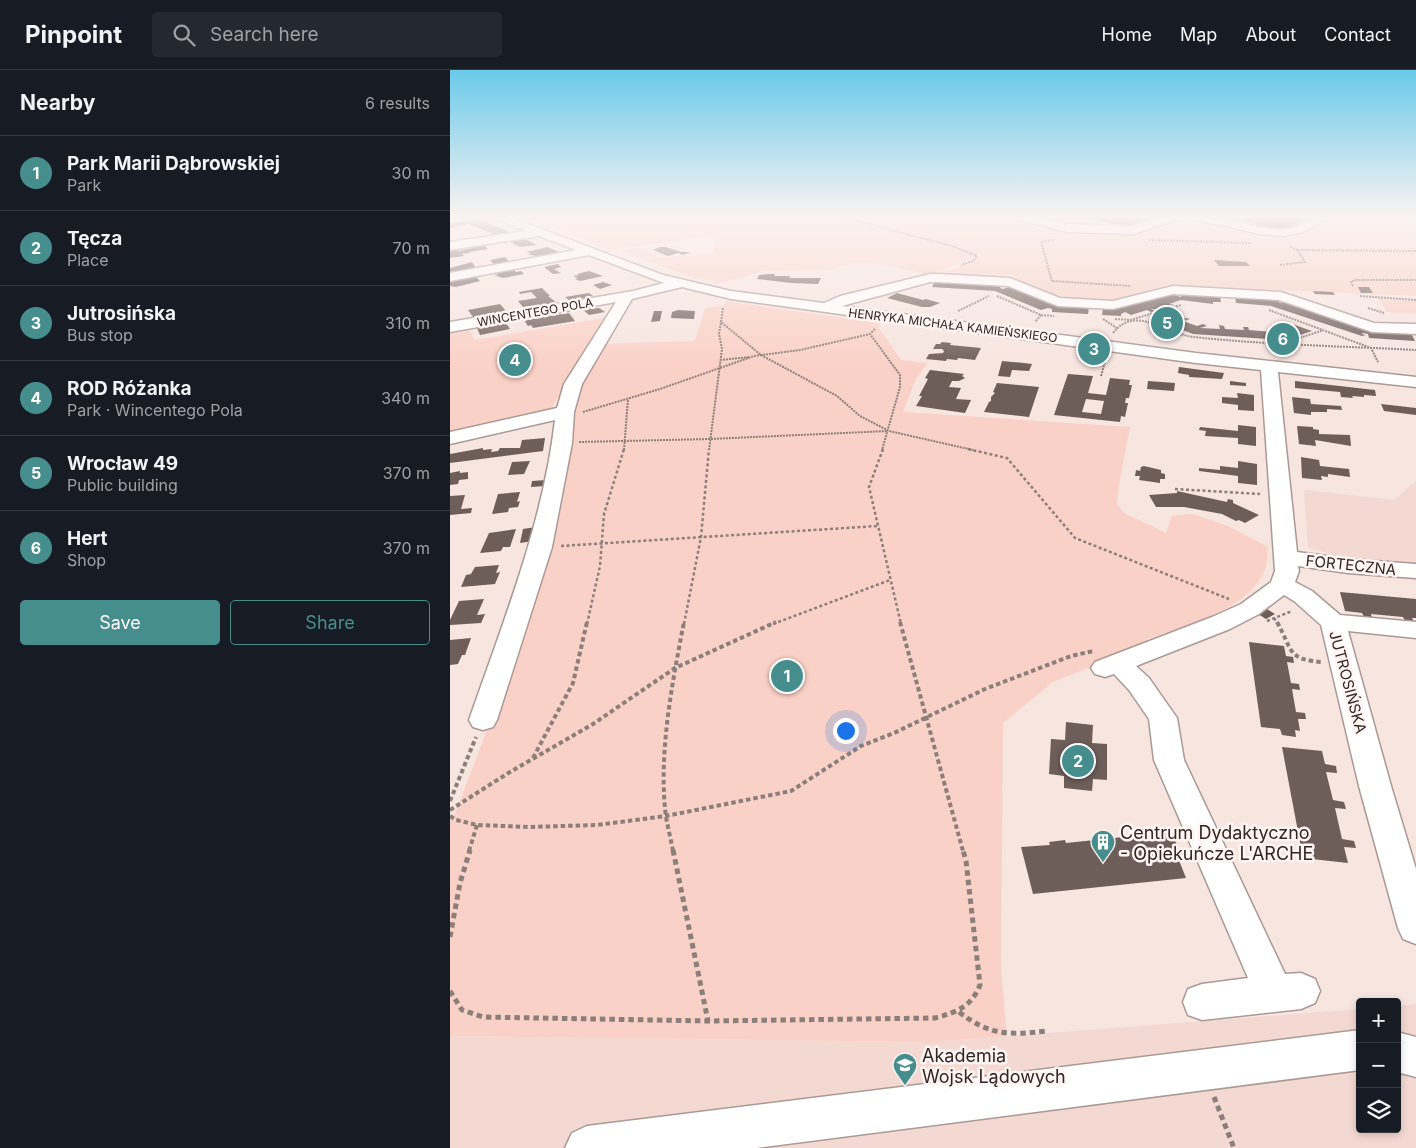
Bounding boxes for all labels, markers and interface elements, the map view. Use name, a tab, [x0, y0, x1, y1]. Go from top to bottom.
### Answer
search box	[152, 12, 502, 57]
text: Pinpoint	[25, 20, 122, 49]
icon: search	[170, 21, 198, 49]
text: Search here	[210, 23, 319, 46]
text: Home	[1102, 24, 1152, 45]
text: Map	[1180, 24, 1217, 45]
text: About	[1245, 24, 1296, 45]
text: Contact	[1324, 24, 1391, 45]
text: Nearby	[20, 90, 95, 115]
text: 6 results	[365, 93, 430, 113]
text: Park Marii Dąbrowskiej	[67, 152, 280, 175]
text: 1	[33, 163, 39, 183]
text: 30 m	[392, 163, 430, 183]
text: Park	[67, 175, 101, 195]
text: Tęcza	[67, 227, 122, 250]
text: 2	[31, 238, 41, 258]
text: 70 m	[393, 238, 430, 258]
text: Place	[67, 250, 109, 270]
street label: WINCENTEGO POLA	[476, 294, 594, 330]
text: Jutrosińska	[67, 302, 176, 325]
pin: 5	[1151, 304, 1183, 342]
street label: HENRYKA MICHAŁA KAMIEŃSKIEGO	[848, 305, 1058, 345]
text: 3	[31, 313, 41, 333]
text: 310 m	[385, 313, 430, 333]
pin: 6	[1267, 320, 1299, 358]
text: Bus stop	[67, 325, 133, 345]
pin: 3	[1078, 330, 1110, 368]
pin: 4	[499, 341, 531, 379]
text: ROD Różanka	[67, 377, 192, 400]
text: 4	[31, 388, 41, 408]
text: 340 m	[381, 388, 430, 408]
text: Park · Wincentego Pola	[67, 400, 243, 420]
text: Wrocław 49	[67, 452, 178, 475]
text: 5	[31, 463, 41, 483]
text: 370 m	[383, 463, 430, 483]
text: Public building	[67, 475, 178, 495]
text: Hert	[67, 527, 108, 550]
text: 6	[31, 538, 41, 558]
text: 370 m	[383, 538, 430, 558]
text: Shop	[67, 550, 106, 570]
street label: FORTECZNA	[1305, 551, 1397, 579]
button: Save	[20, 600, 220, 645]
button: Share	[230, 600, 430, 645]
street label: JUTROSIŃSKA	[1325, 629, 1371, 735]
pin: 1	[771, 657, 803, 695]
your location	[833, 718, 859, 744]
pin: 2	[1062, 742, 1094, 780]
place label: Centrum Dydaktyczno - Opiekuńcze L'ARCHE	[1120, 822, 1313, 864]
building icon: Centrum Dydaktyczno - Opiekuńcze L'ARCHE	[1090, 829, 1116, 863]
map controls	[1356, 998, 1401, 1133]
button: +	[1356, 998, 1401, 1043]
button: −	[1356, 1043, 1401, 1088]
place label: Akademia Wojsk Lądowych	[922, 1045, 1066, 1087]
school or university icon: Akademia Wojsk Lądowych	[892, 1052, 918, 1086]
button: layers	[1356, 1088, 1401, 1133]

